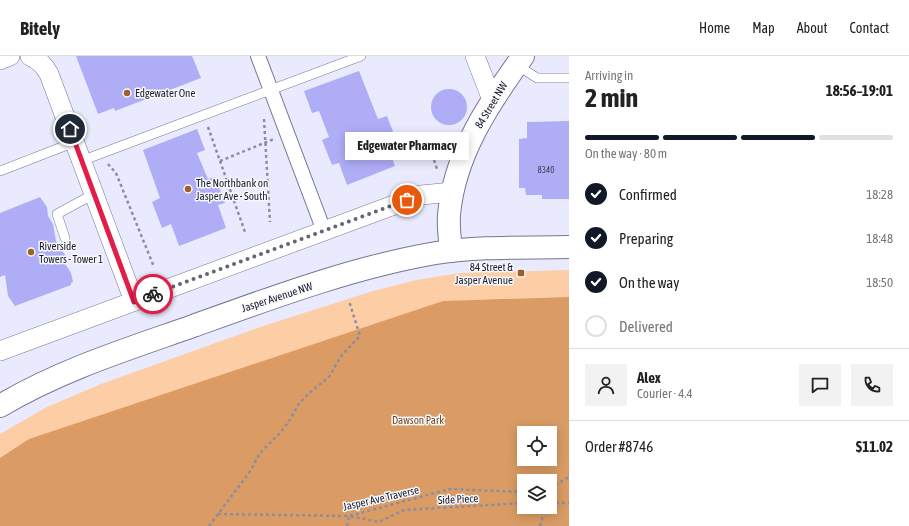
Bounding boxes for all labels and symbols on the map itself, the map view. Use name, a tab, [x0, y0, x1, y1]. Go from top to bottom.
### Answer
street label: 84 Street NW	[472, 80, 510, 130]
place label: Edgewater One	[135, 87, 195, 99]
marker: Edgewater One	[122, 88, 132, 98]
pin	[53, 112, 87, 146]
callout: Edgewater Pharmacy	[345, 132, 469, 160]
house number: 8340	[538, 165, 554, 175]
place label: The Northbank on Jasper Ave - South	[196, 177, 268, 202]
pin	[390, 183, 424, 217]
marker: The Northbank on Jasper Ave - South	[183, 184, 193, 194]
place label: Riverside Towers - Tower 1	[39, 240, 103, 265]
marker: Riverside Towers - Tower 1	[26, 247, 36, 257]
place label: 84 Street & Jasper Avenue	[455, 261, 513, 286]
marker: 84 Street & Jasper Avenue	[516, 268, 526, 278]
courier	[133, 274, 173, 314]
street label: Jasper Avenue NW	[240, 280, 314, 314]
park label: Dawson Park	[392, 414, 444, 426]
street label: Jasper Ave Traverse	[342, 483, 420, 513]
street label: Side Piece	[437, 492, 479, 506]

